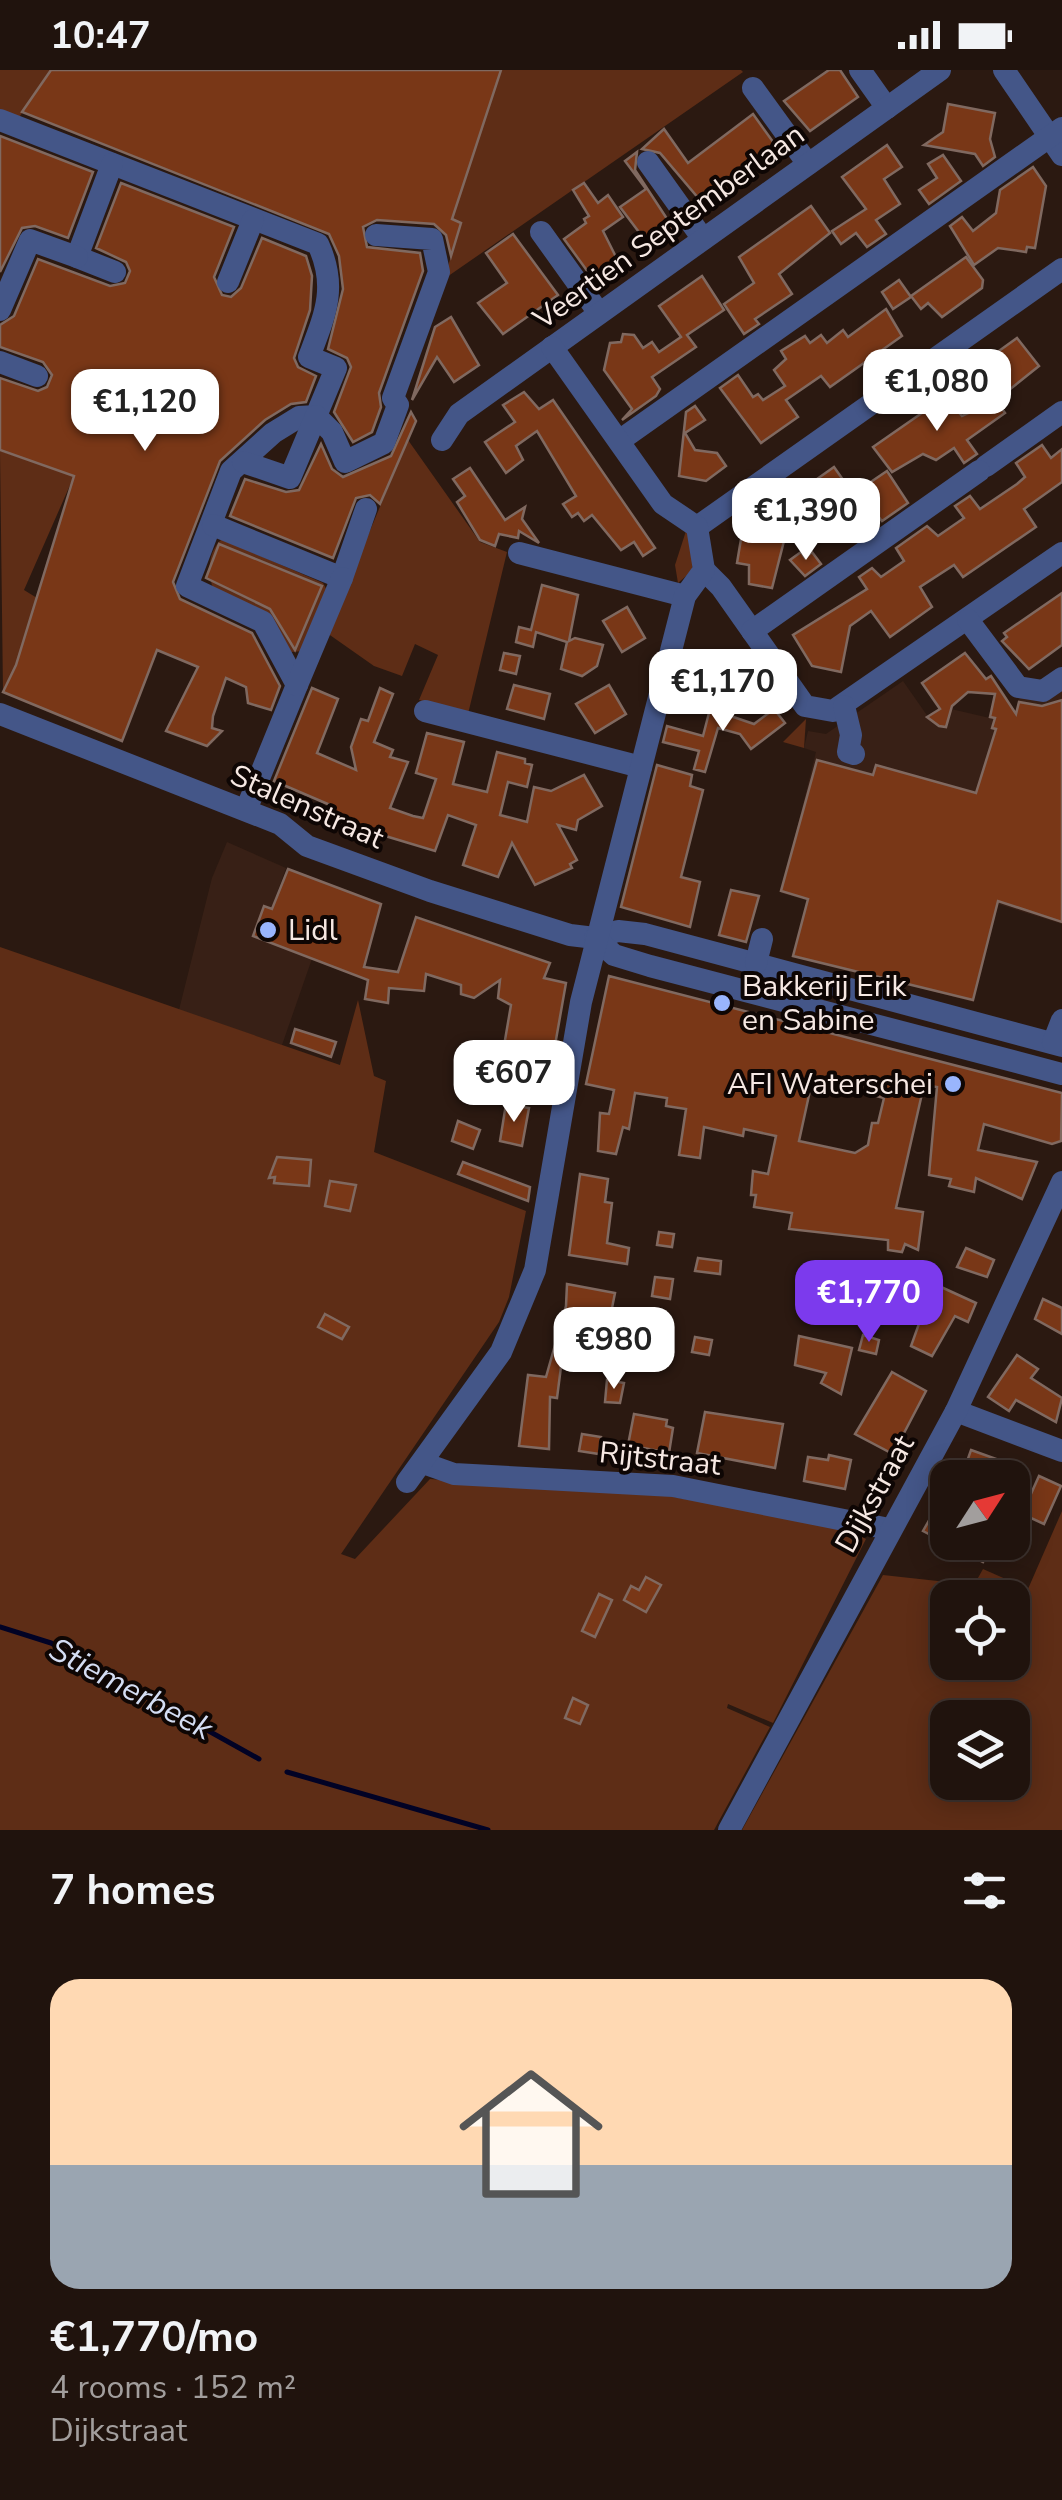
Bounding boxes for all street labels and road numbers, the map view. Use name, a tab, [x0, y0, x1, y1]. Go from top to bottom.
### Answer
street label: Veertien Septemberlaan	[524, 115, 813, 340]
street label: Stalenstraat	[224, 755, 391, 859]
street label: Dijkstraat	[826, 1427, 924, 1560]
street label: Rijtstraat	[597, 1432, 723, 1486]

